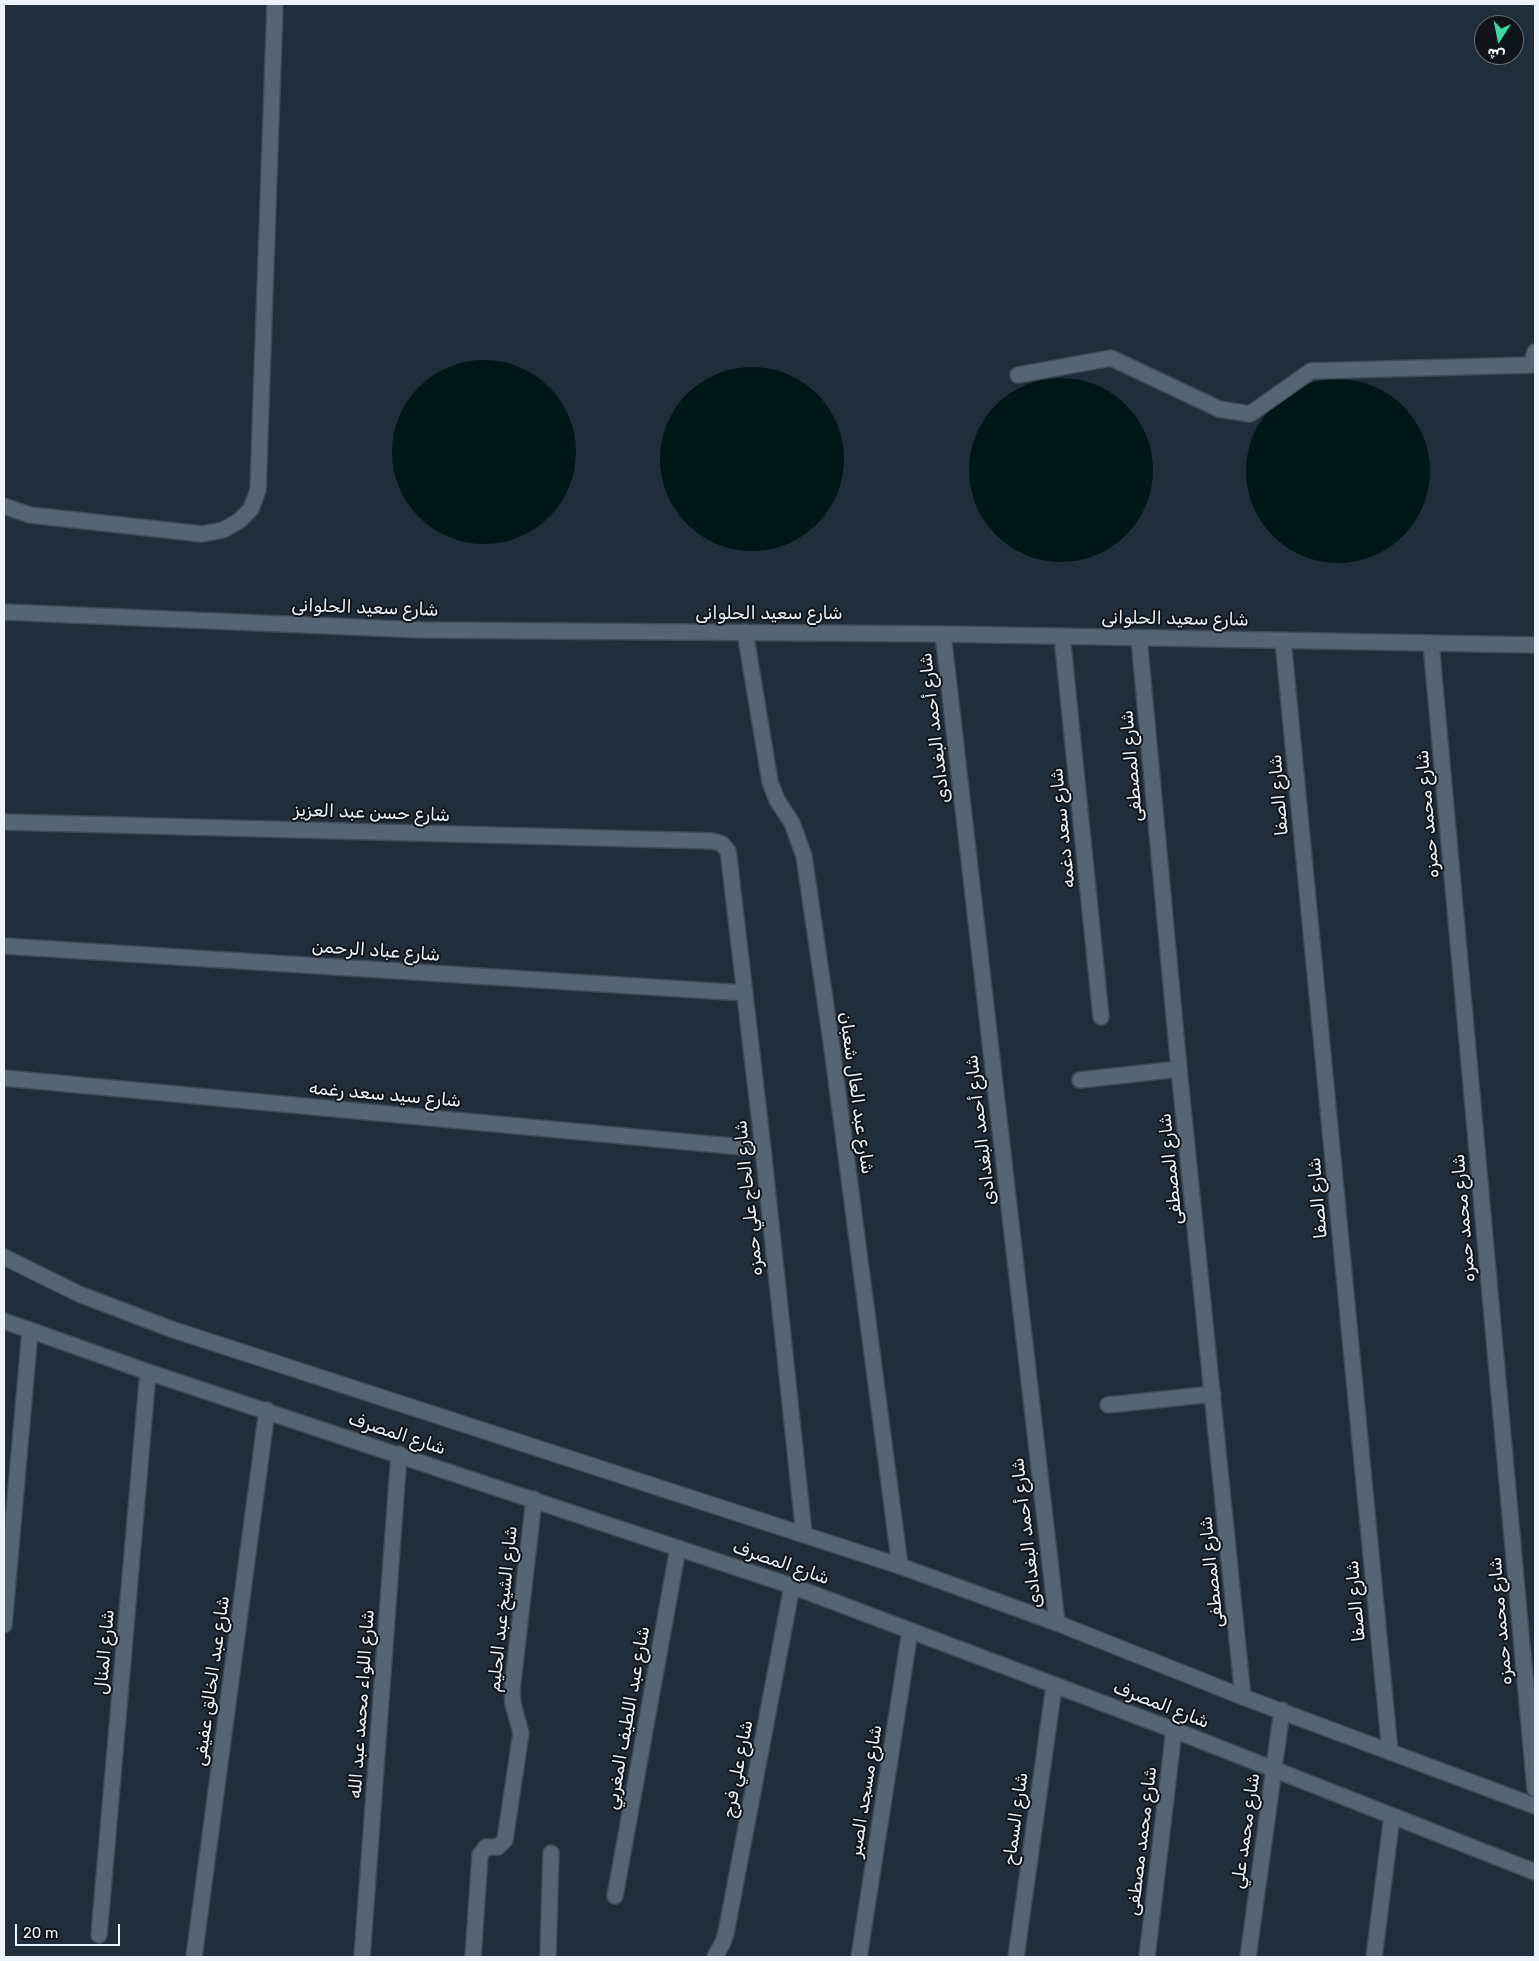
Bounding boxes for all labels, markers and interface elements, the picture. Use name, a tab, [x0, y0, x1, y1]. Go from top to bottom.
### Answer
north arrow	[1474, 15, 1524, 65]
text: ش	[1486, 44, 1507, 64]
street label: شارع سعيد الحلوانى	[291, 595, 439, 621]
street label: شارع سعيد الحلوانى	[695, 603, 843, 625]
street label: شارع سعيد الحلوانى	[1101, 607, 1249, 631]
street label: شارع أحمد البغدادى	[915, 652, 955, 804]
street label: شارع المصطفى	[1116, 709, 1148, 823]
street label: شارع محمد حمزه	[1412, 749, 1444, 879]
street label: شارع الصفا	[1265, 753, 1293, 837]
street label: شارع سعد دغمه	[1046, 767, 1080, 889]
street label: شارع حسن عبد العزيز	[293, 799, 451, 827]
street label: شارع عباد الرحمن	[311, 936, 441, 966]
street label: شارع عبد العال شعبان	[834, 1011, 878, 1175]
street label: شارع أحمد البغدادى	[961, 1054, 1001, 1206]
street label: شارع سيد سعد رغمه	[308, 1078, 462, 1112]
street label: شارع المصطفى	[1154, 1112, 1188, 1226]
street label: شارع الحاج علي حمزه	[730, 1119, 768, 1277]
street label: شارع محمد حمزه	[1448, 1153, 1480, 1283]
street label: شارع الصفا	[1304, 1156, 1332, 1240]
street label: شارع المصرف	[346, 1408, 448, 1460]
street label: شارع أحمد البغدادى	[1007, 1457, 1047, 1609]
street label: شارع المصطفى	[1195, 1515, 1229, 1629]
street label: شارع الشيخ عبد الحليم	[484, 1525, 522, 1693]
street label: شارع المصرف	[730, 1536, 832, 1590]
street label: شارع محمد حمزه	[1485, 1556, 1517, 1686]
street label: شارع الصفا	[1342, 1559, 1370, 1643]
street label: شارع عبد الخالق عفيفى	[189, 1595, 235, 1767]
street label: شارع المنال	[91, 1609, 119, 1695]
street label: شارع اللواء محمد عبد الله	[345, 1609, 379, 1799]
street label: شارع عبد اللطيف المغربي	[601, 1625, 655, 1811]
street label: شارع المصرف	[1110, 1677, 1212, 1733]
street label: شارع علي فرج	[718, 1718, 758, 1820]
street label: شارع مسجد الصبر	[845, 1723, 887, 1859]
street label: شارع محمد مصطفى	[1122, 1765, 1162, 1917]
street label: شارع السماح	[999, 1771, 1033, 1867]
street label: شارع محمد علي	[1227, 1772, 1265, 1890]
scale bar	[18, 1914, 122, 1946]
text: 20 m	[23, 1924, 58, 1942]

